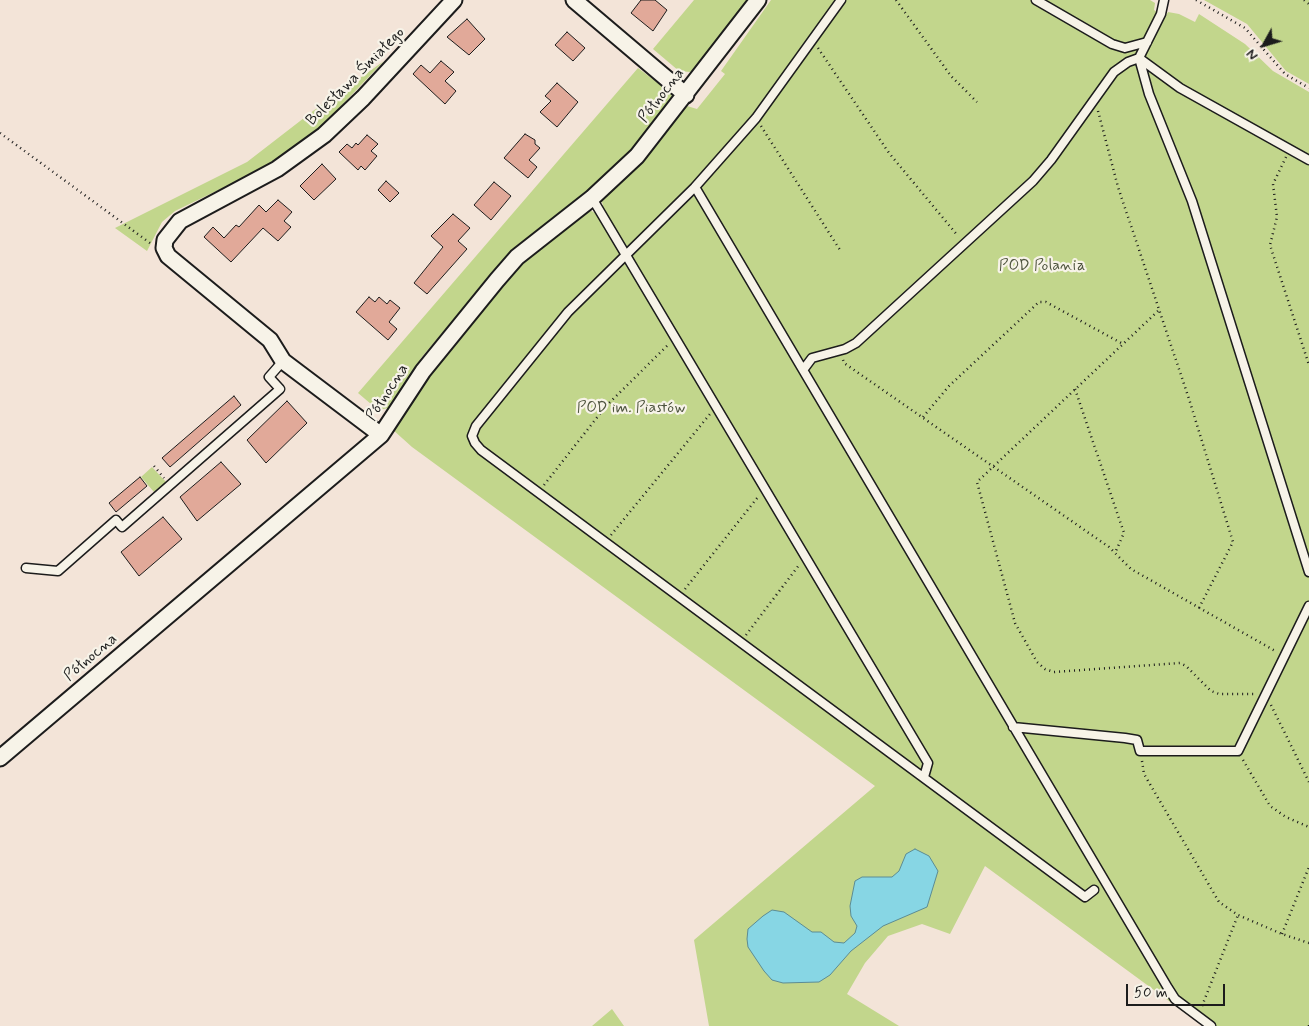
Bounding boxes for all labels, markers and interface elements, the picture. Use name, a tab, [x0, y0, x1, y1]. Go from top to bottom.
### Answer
north arrow	[1239, 20, 1289, 70]
street label: Bolesława Śmiałego	[303, 24, 409, 130]
text: N	[1242, 45, 1262, 64]
street label: Północna	[635, 65, 689, 127]
park label: POD Polania	[999, 257, 1085, 277]
street label: Północna	[363, 361, 413, 425]
park label: POD im. Piastów	[577, 399, 685, 419]
street label: Północna	[60, 630, 122, 686]
scale bar	[1129, 974, 1228, 1006]
text: 50 m	[1134, 983, 1168, 1003]

